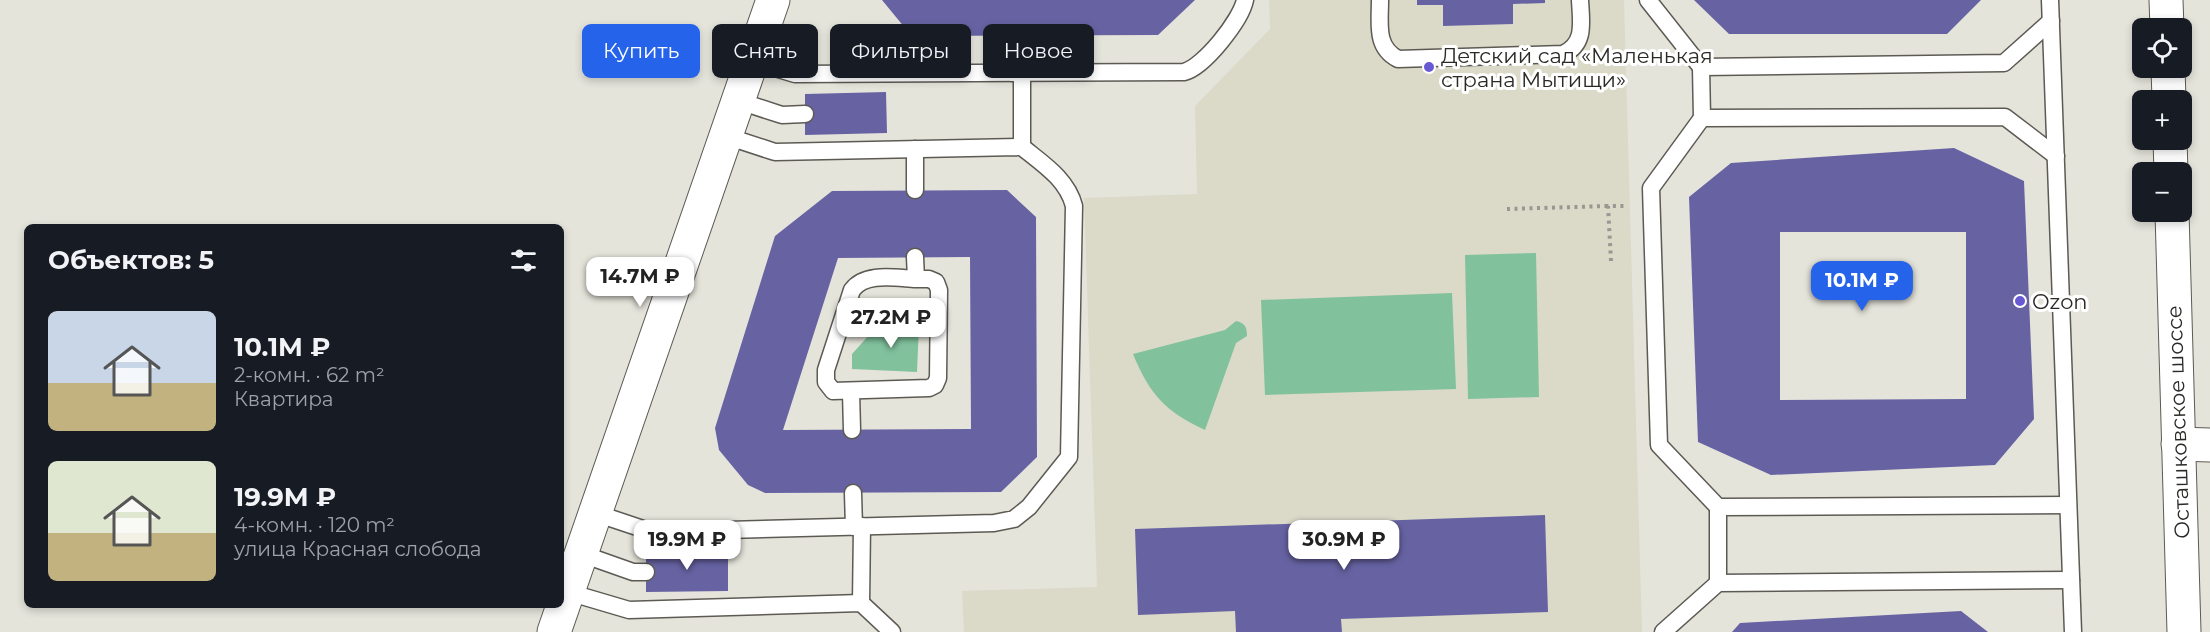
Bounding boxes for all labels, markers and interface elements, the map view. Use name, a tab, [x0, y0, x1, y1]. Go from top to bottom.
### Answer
map controls	[2132, 18, 2192, 222]
button: locate	[2132, 18, 2192, 78]
chip: Купить	[582, 24, 700, 78]
chip: Снять	[712, 24, 818, 78]
chip: Фильтры	[830, 24, 971, 78]
chip: Новое	[983, 24, 1094, 78]
place label: Детский сад «Маленькая страна Мытищи»	[1441, 43, 1713, 92]
marker: Детский сад «Маленькая страна Мытищи»	[1422, 60, 1436, 74]
button: +	[2132, 90, 2192, 150]
button: −	[2132, 162, 2192, 222]
text: Объектов: 5	[48, 244, 214, 276]
icon: filters	[507, 244, 540, 277]
pin: 14.7M ₽	[585, 257, 695, 308]
pin: 10.1M ₽	[1807, 261, 1917, 312]
text: 14.7M ₽	[600, 264, 680, 288]
text: 10.1M ₽	[1825, 268, 1899, 292]
place label: Ozon	[2032, 289, 2088, 314]
marker: Ozon	[2013, 294, 2027, 308]
pin: 27.2M ₽	[836, 298, 946, 349]
text: 27.2M ₽	[851, 305, 931, 329]
street label: Осташковское шоссе	[2161, 305, 2195, 539]
text: 10.1M ₽	[234, 331, 330, 363]
icon: home	[96, 335, 168, 407]
text: 2-комн. · 62 m²	[234, 363, 385, 387]
text: Квартира	[234, 387, 334, 411]
text: 19.9M ₽	[234, 481, 336, 513]
icon: home	[96, 485, 168, 557]
text: 4-комн. · 120 m²	[234, 513, 395, 537]
pin: 19.9M ₽	[632, 520, 742, 571]
pin: 30.9M ₽	[1289, 520, 1399, 571]
text: 19.9M ₽	[648, 527, 726, 551]
text: 30.9M ₽	[1302, 527, 1386, 551]
text: улица Красная слобода	[234, 537, 481, 561]

